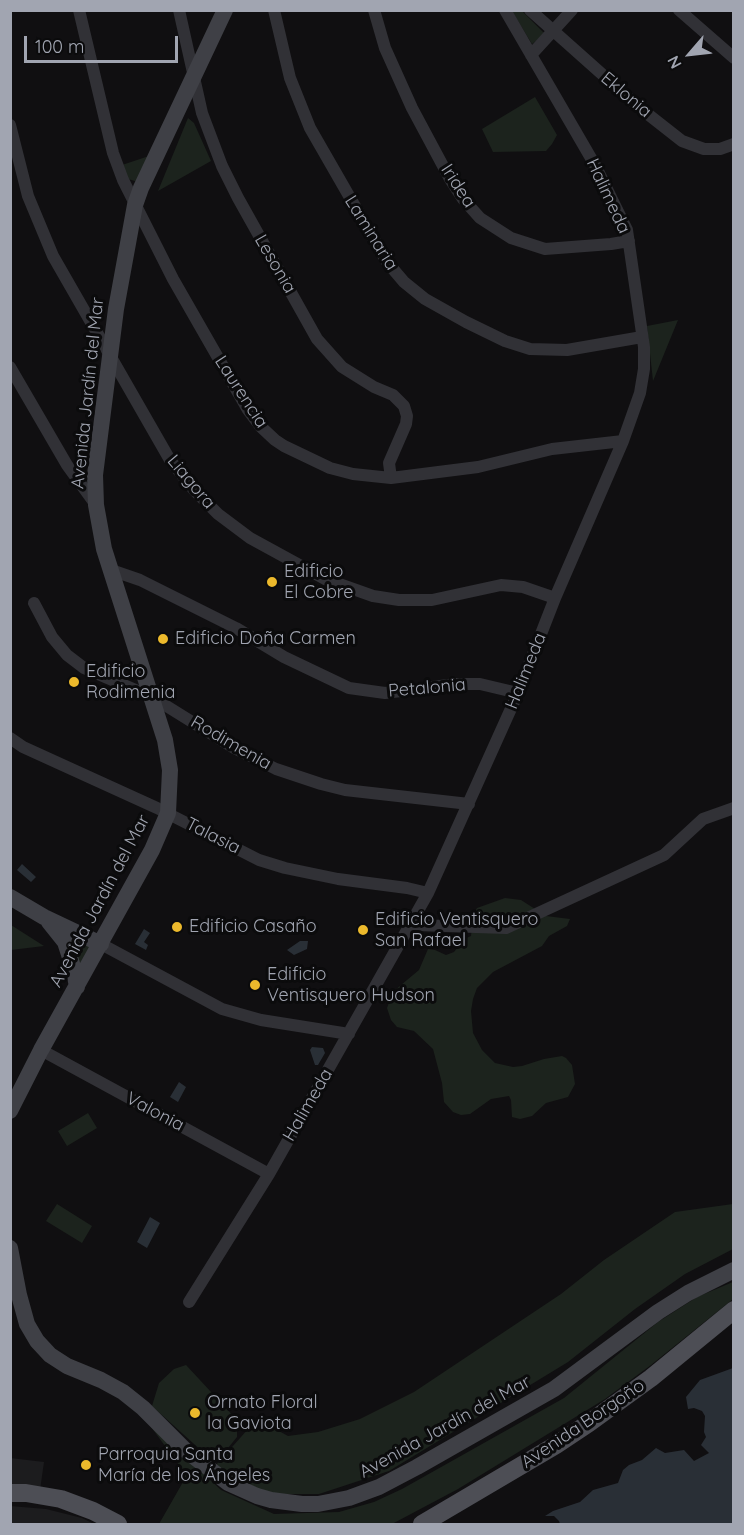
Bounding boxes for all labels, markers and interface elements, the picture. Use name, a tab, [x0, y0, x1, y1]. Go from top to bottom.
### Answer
scale bar	[27, 24, 182, 62]
north arrow	[660, 24, 720, 84]
text: 100 m	[35, 35, 84, 58]
text: N	[663, 53, 686, 72]
street label: Eklonia	[596, 68, 656, 122]
street label: Halimeda	[581, 155, 635, 237]
street label: Iridea	[436, 160, 480, 212]
street label: Laminaria	[340, 192, 402, 274]
street label: Lesonia	[250, 231, 300, 297]
street label: Avenida Jardín del Mar	[67, 296, 109, 490]
street label: Laurencia	[210, 352, 272, 432]
street label: Liagora	[162, 451, 220, 513]
place label: Edificio El Cobre	[284, 561, 354, 604]
marker: Edificio El Cobre	[265, 575, 279, 589]
place label: Edificio Doña Carmen	[175, 628, 356, 650]
street label: Halimeda	[501, 630, 551, 712]
marker: Edificio Doña Carmen	[156, 632, 170, 646]
place label: Edificio Rodimenia	[86, 661, 175, 704]
street label: Petalonia	[387, 674, 467, 702]
marker: Edificio Rodimenia	[67, 675, 81, 689]
street label: Rodimenia	[187, 711, 275, 775]
street label: Avenida Jardín del Mar	[45, 811, 155, 991]
street label: Talasia	[182, 813, 244, 859]
place label: Edificio Ventisquero San Rafael	[375, 909, 538, 952]
place label: Edificio Casaño	[189, 916, 317, 938]
marker: Edificio Casaño	[170, 920, 184, 934]
marker: Edificio Ventisquero San Rafael	[356, 923, 370, 937]
place label: Edificio Ventisquero Hudson	[267, 964, 435, 1006]
marker: Edificio Ventisquero Hudson	[248, 978, 262, 992]
street label: Halimeda	[279, 1065, 337, 1145]
street label: Valonia	[122, 1088, 188, 1136]
street label: Avenida Jardín del Mar	[356, 1371, 534, 1483]
street label: Avenida Borgoño	[517, 1375, 649, 1473]
place label: Ornato Floral la Gaviota	[207, 1392, 318, 1434]
marker: Ornato Floral la Gaviota	[188, 1406, 202, 1420]
place label: Parroquia Santa María de los Ángeles	[98, 1444, 270, 1486]
marker: Parroquia Santa María de los Ángeles	[79, 1458, 93, 1472]

